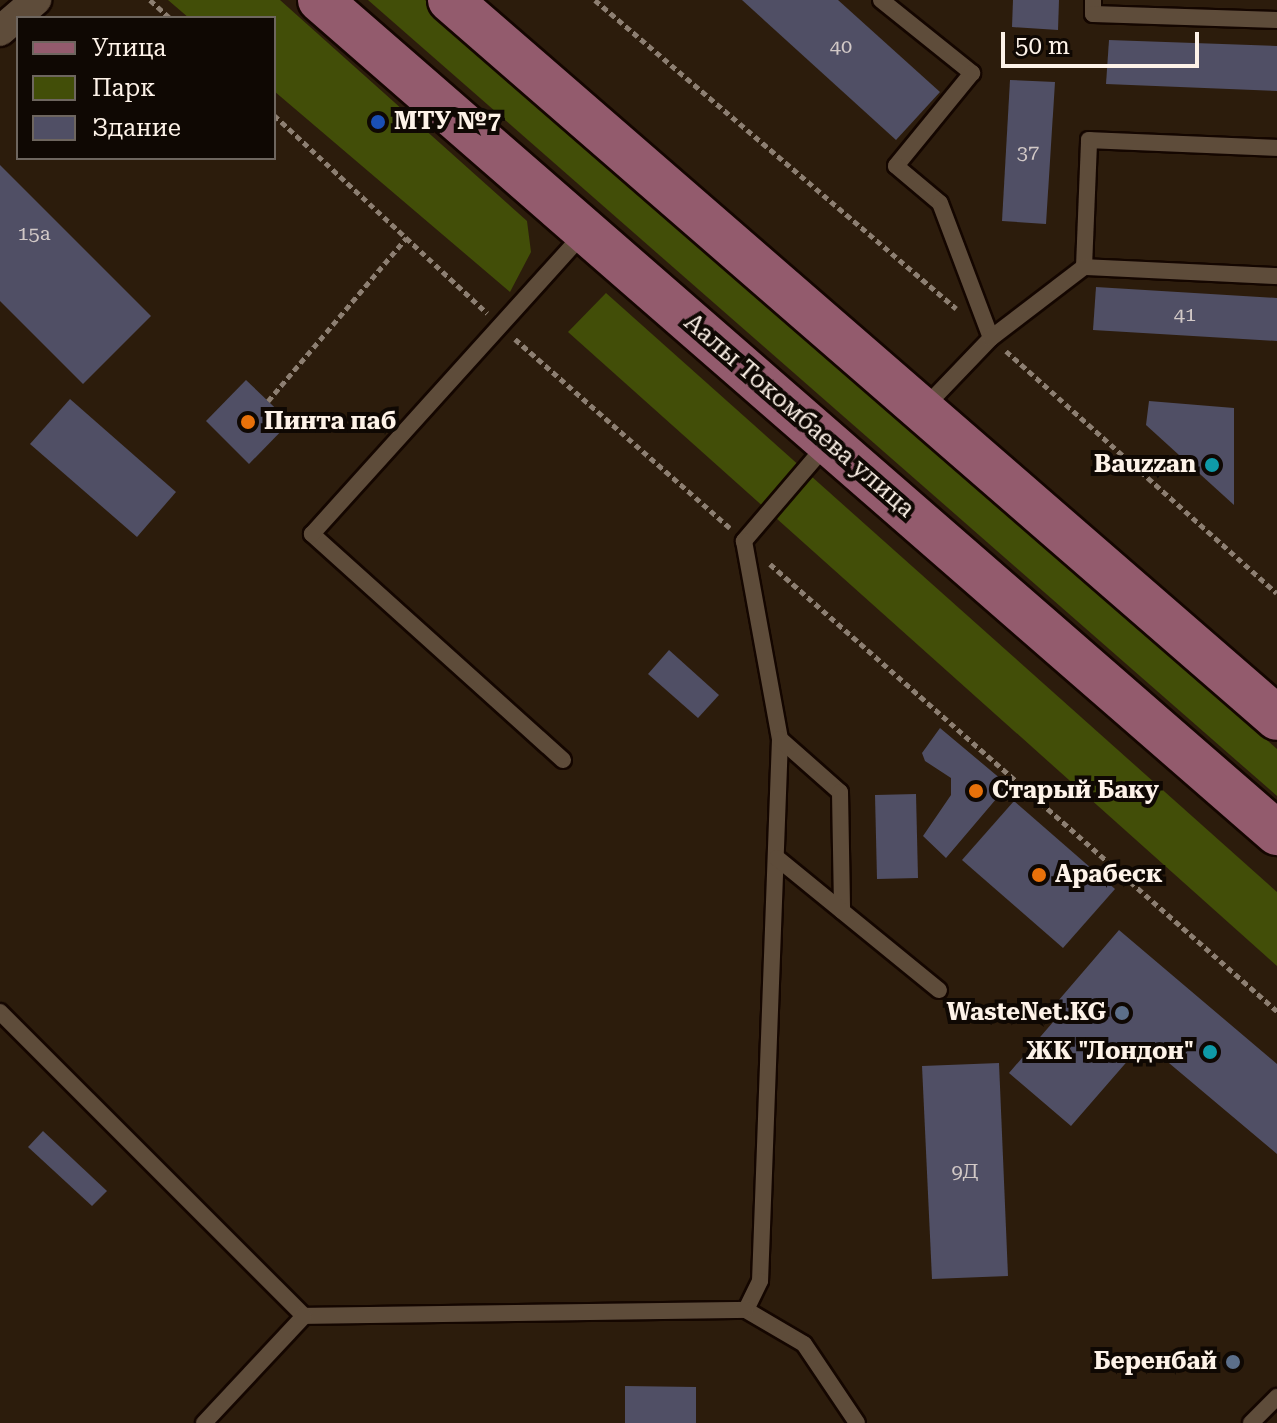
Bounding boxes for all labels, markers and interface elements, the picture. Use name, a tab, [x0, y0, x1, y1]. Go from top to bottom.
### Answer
legend	[16, 16, 276, 160]
scale bar	[1005, 16, 1203, 66]
text: 50 m	[1015, 32, 1070, 60]
text: Улица	[92, 34, 166, 62]
house number: 40	[830, 34, 852, 58]
text: Парк	[92, 74, 155, 102]
place label: МТУ №7	[394, 108, 501, 136]
marker: МТУ №7	[369, 113, 387, 131]
text: Здание	[92, 114, 181, 142]
house number: 37	[1017, 140, 1039, 164]
house number: 15а	[17, 221, 51, 245]
house number: 41	[1174, 302, 1196, 326]
street label: Аалы Токомбаева улица	[678, 308, 920, 524]
place label: Пинта паб	[264, 408, 396, 436]
marker: Пинта паб	[239, 413, 257, 431]
place label: Bauzzan	[1094, 451, 1196, 479]
marker: Bauzzan	[1203, 456, 1221, 474]
place label: Старый Баку	[992, 777, 1159, 805]
marker: Старый Баку	[967, 782, 985, 800]
place label: Арабеск	[1055, 861, 1162, 889]
marker: Арабеск	[1030, 866, 1048, 884]
place label: WasteNet.KG	[947, 999, 1106, 1027]
marker: WasteNet.KG	[1113, 1004, 1131, 1022]
place label: ЖК "Лондон"	[1026, 1038, 1194, 1066]
marker: ЖК "Лондон"	[1201, 1043, 1219, 1061]
house number: 9Д	[951, 1159, 979, 1183]
place label: Беренбай	[1094, 1348, 1217, 1376]
marker: Беренбай	[1224, 1353, 1242, 1371]

